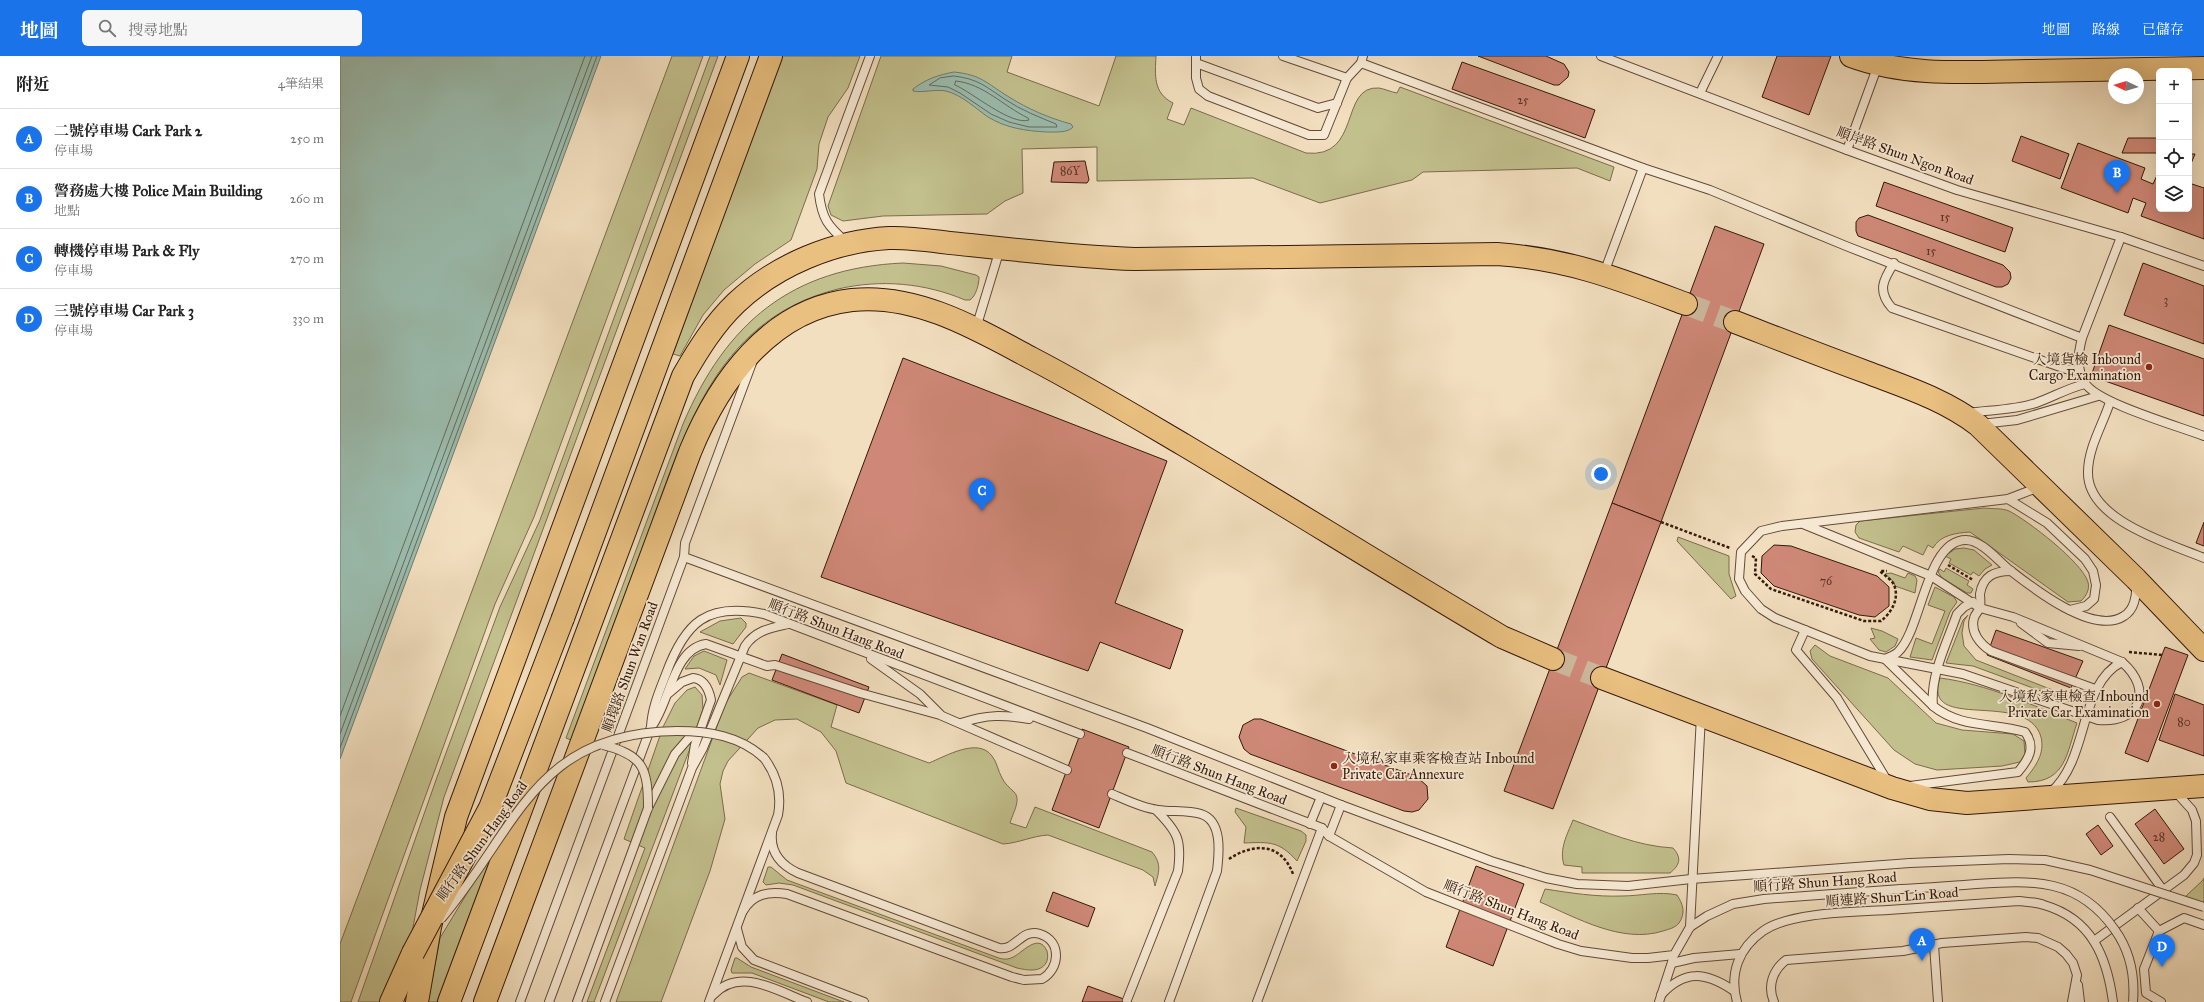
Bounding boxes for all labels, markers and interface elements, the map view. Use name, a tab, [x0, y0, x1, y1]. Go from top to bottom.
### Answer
search box	[82, 10, 362, 46]
icon: search	[96, 17, 118, 39]
text: 地圖	[20, 19, 58, 42]
text: 搜尋地點	[128, 21, 188, 39]
text: 地圖	[2042, 21, 2070, 38]
text: 路線	[2092, 21, 2120, 38]
text: 已儲存	[2142, 21, 2184, 38]
north arrow	[2108, 68, 2144, 104]
map controls	[2156, 68, 2192, 212]
button: +	[2156, 68, 2192, 104]
text: 附近	[16, 74, 50, 95]
text: 4筆結果	[278, 76, 324, 92]
house number: 25	[1517, 93, 1529, 107]
button: −	[2156, 104, 2192, 140]
text: 二號停車場 Cark Park 2	[54, 122, 202, 140]
street label: 順岸路 Shun Ngon Road	[1834, 123, 1976, 189]
text: A	[25, 131, 33, 147]
text: 250 m	[290, 131, 324, 147]
button: locate	[2156, 140, 2192, 176]
text: 停車場	[54, 143, 93, 159]
pin: B	[2104, 160, 2130, 193]
house number: 86Y	[1060, 164, 1080, 178]
button: layers	[2156, 176, 2192, 212]
text: 警務處大樓 Police Main Building	[54, 182, 262, 200]
text: B	[25, 191, 33, 207]
text: 260 m	[290, 191, 324, 207]
text: 地點	[54, 203, 80, 219]
house number: 15	[1940, 210, 1951, 224]
text: 轉機停車場 Park & Fly	[54, 242, 199, 260]
house number: 15	[1926, 244, 1937, 258]
text: C	[25, 251, 33, 267]
text: 270 m	[290, 251, 324, 267]
text: 停車場	[54, 263, 93, 279]
house number: 3	[2164, 293, 2169, 307]
text: 三號停車場 Car Park 3	[54, 302, 194, 320]
text: D	[24, 311, 34, 327]
text: 330 m	[292, 311, 324, 327]
text: 停車場	[54, 323, 93, 339]
place label: 入境貨檢 Inbound Cargo Examination	[2029, 351, 2141, 384]
marker: 入境貨檢 Inbound Cargo Examination	[2144, 362, 2154, 372]
your location	[1591, 464, 1611, 484]
pin: C	[969, 478, 995, 511]
house number: 76	[1820, 574, 1833, 588]
street label: 順行路 Shun Hang Road	[766, 595, 906, 663]
street label: 順環路 Shun Wan Road	[598, 599, 662, 735]
place label: 入境私家車檢查 Inbound Private Car Examination	[1998, 688, 2149, 721]
marker: 入境私家車檢查 Inbound Private Car Examination	[2152, 699, 2162, 709]
house number: 80	[2177, 715, 2191, 729]
street label: 順行路 Shun Hang Road	[1149, 741, 1289, 809]
place label: 入境私家車乘客檢查站 Inbound Private Car Annexure	[1342, 750, 1535, 783]
marker: 入境私家車乘客檢查站 Inbound Private Car Annexure	[1329, 761, 1339, 771]
street label: 順行路 Shun Hang Road	[433, 778, 531, 904]
house number: 28	[2153, 830, 2165, 844]
street label: 順行路 Shun Hang Road	[1753, 869, 1897, 895]
street label: 順行路 Shun Hang Road	[1441, 876, 1581, 944]
street label: 順連路 Shun Lin Road	[1825, 884, 1959, 910]
pin: A	[1909, 928, 1935, 961]
pin: D	[2149, 934, 2175, 967]

